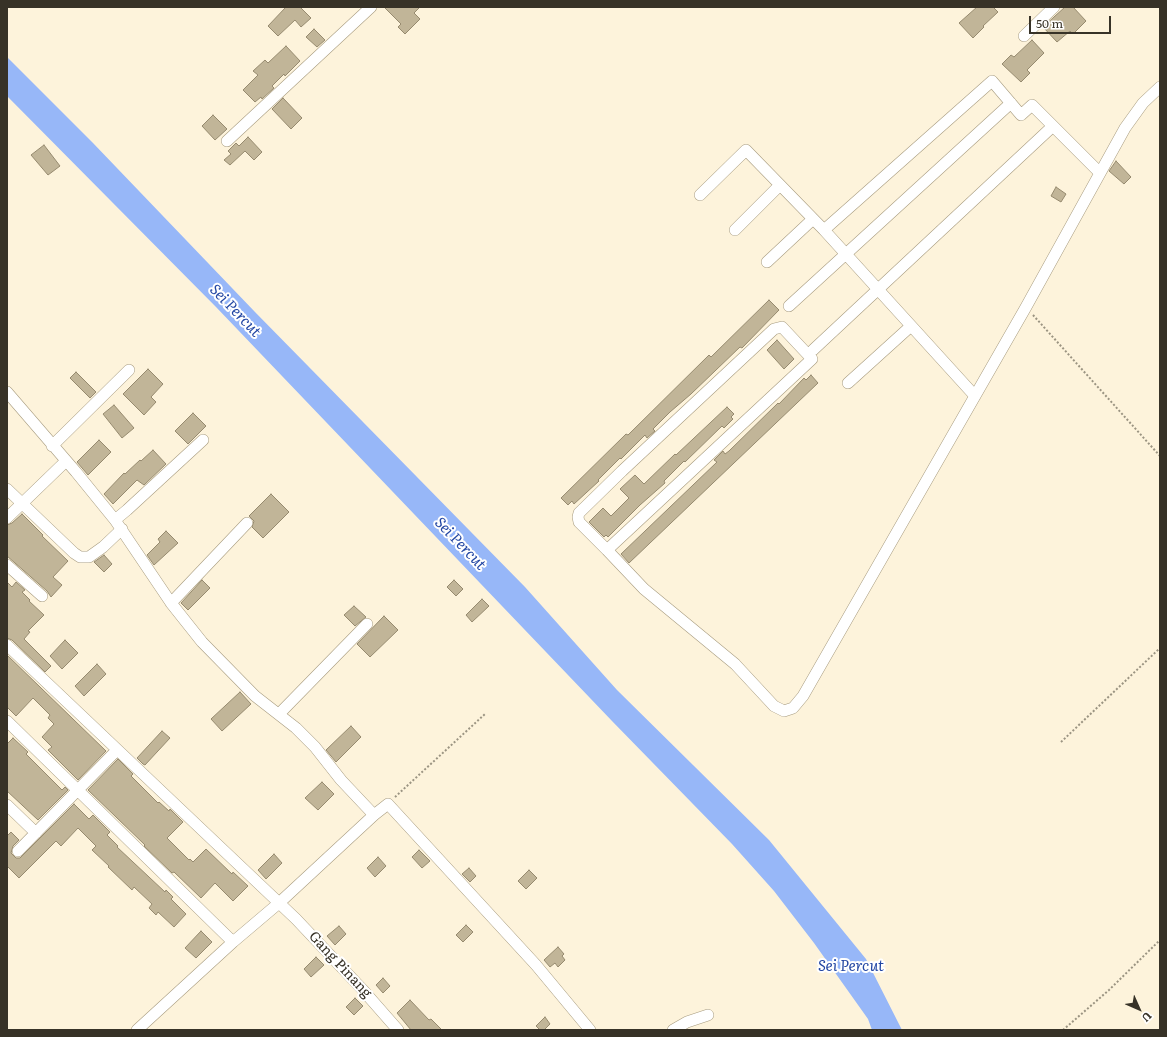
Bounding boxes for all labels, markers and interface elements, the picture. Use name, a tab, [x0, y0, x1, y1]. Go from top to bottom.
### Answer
scale bar	[1031, 8, 1113, 34]
text: 50 m	[1036, 14, 1063, 32]
water label: Sei Percut	[206, 281, 264, 341]
water label: Sei Percut	[431, 514, 489, 574]
street label: Gang Pinang	[305, 928, 375, 1002]
water label: Sei Percut	[818, 958, 884, 976]
north arrow	[1119, 989, 1159, 1029]
text: U	[1139, 1009, 1156, 1026]

